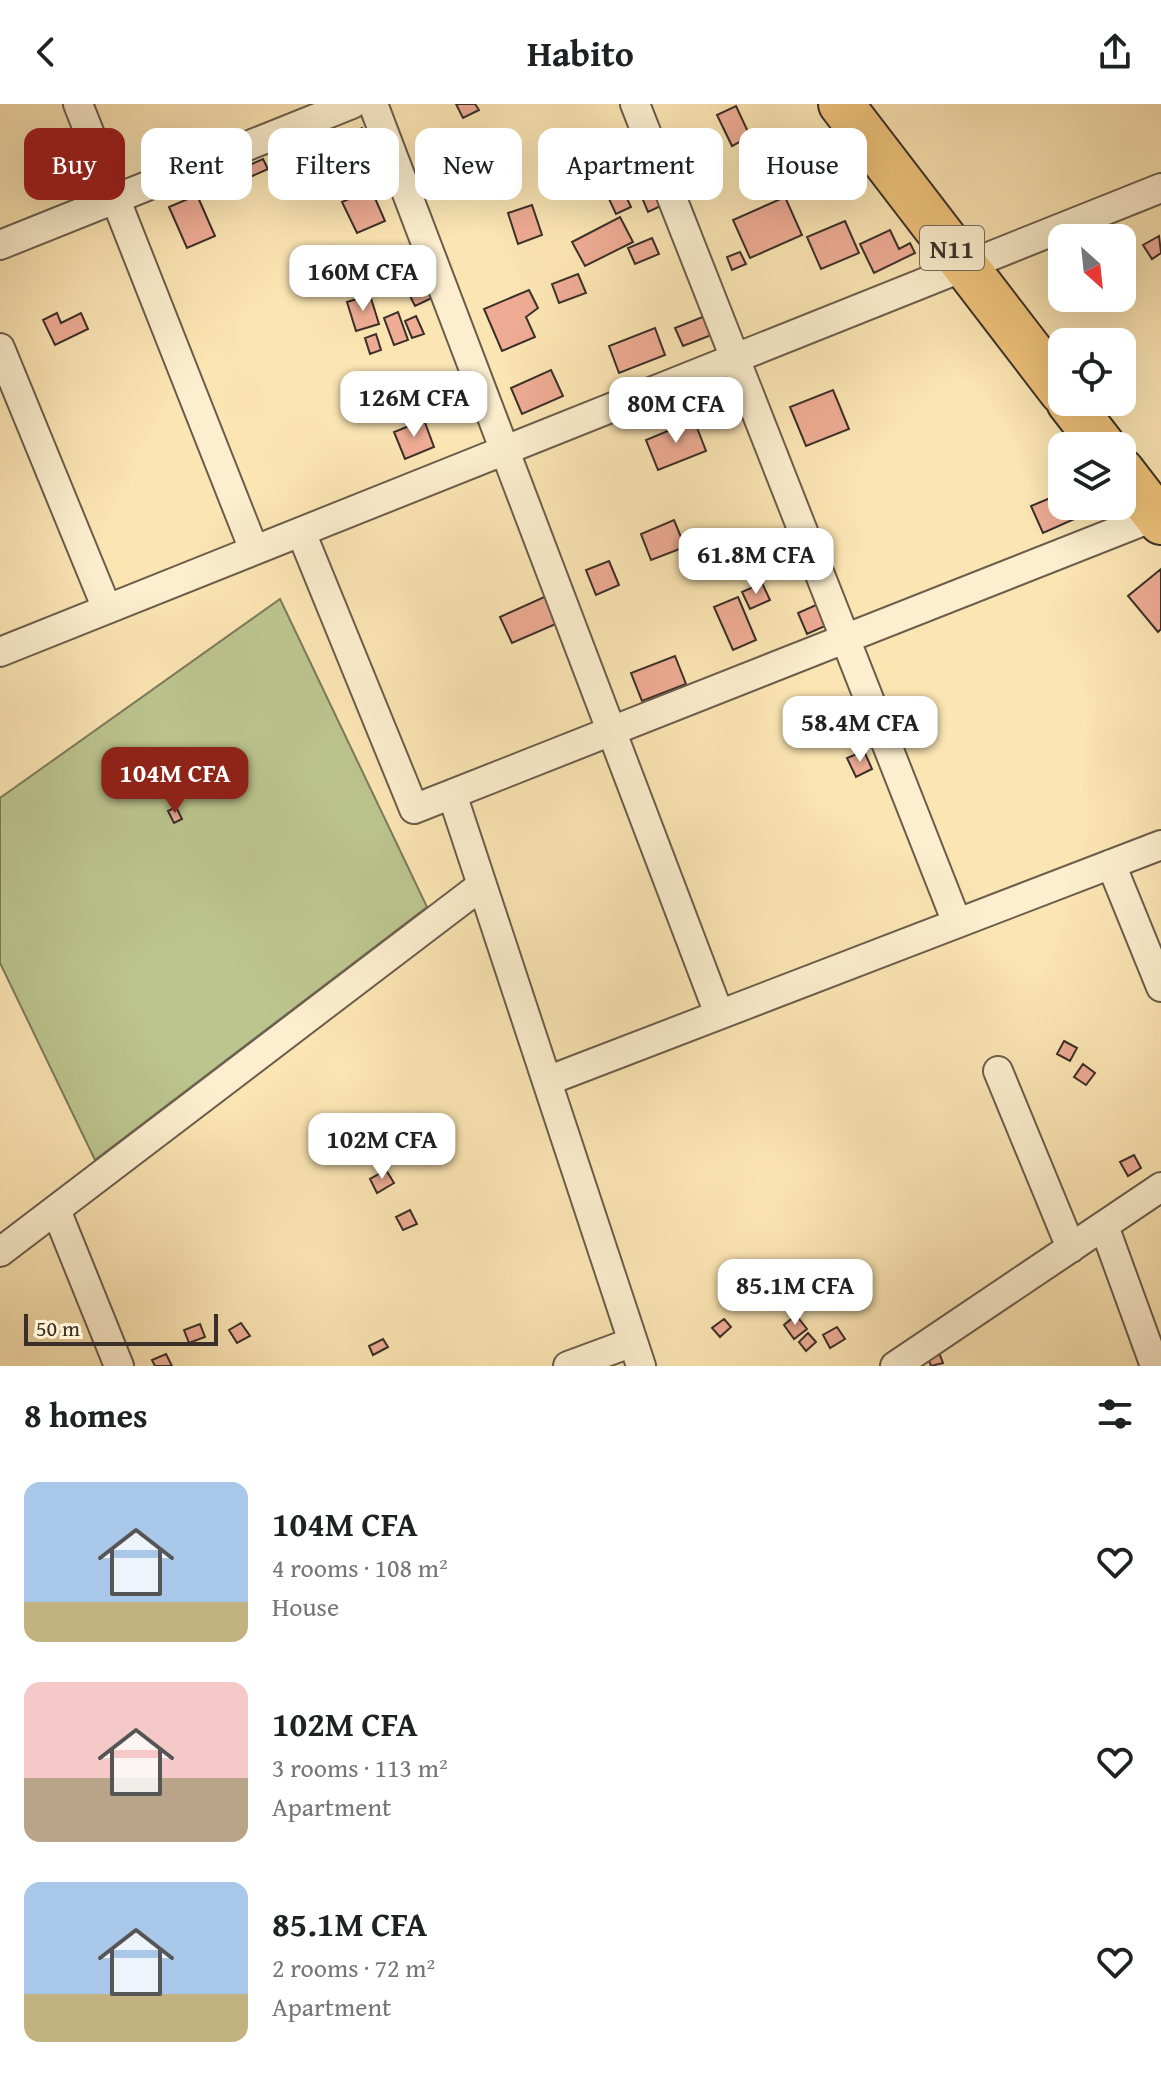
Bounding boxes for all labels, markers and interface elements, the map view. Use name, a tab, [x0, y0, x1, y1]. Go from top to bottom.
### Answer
text: Habito	[527, 26, 634, 79]
icon: back	[24, 30, 68, 74]
icon: share	[1093, 30, 1137, 74]
chip: Buy	[24, 128, 125, 200]
chip: Rent	[141, 128, 252, 200]
chip: Filters	[268, 128, 399, 200]
chip: New	[415, 128, 522, 200]
chip: Apartment	[538, 128, 723, 200]
chip: House	[739, 128, 867, 200]
north arrow	[1048, 224, 1136, 312]
map controls	[1048, 224, 1136, 520]
road number: N11	[920, 226, 984, 270]
pin: 160M CFA	[280, 245, 446, 313]
text: 160M CFA	[307, 251, 419, 290]
button: locate	[1048, 328, 1136, 416]
pin: 126M CFA	[331, 371, 497, 439]
text: 126M CFA	[358, 377, 470, 416]
pin: 80M CFA	[602, 377, 750, 445]
text: 80M CFA	[627, 383, 725, 422]
button: layers	[1048, 432, 1136, 520]
pin: 61.8M CFA	[664, 528, 848, 596]
text: 61.8M CFA	[697, 534, 815, 573]
pin: 58.4M CFA	[768, 696, 952, 764]
text: 58.4M CFA	[801, 702, 919, 741]
pin: 104M CFA	[92, 747, 258, 815]
text: 104M CFA	[119, 753, 231, 792]
pin: 102M CFA	[299, 1113, 465, 1181]
text: 102M CFA	[326, 1119, 438, 1158]
pin: 85.1M CFA	[703, 1259, 887, 1327]
text: 85.1M CFA	[736, 1265, 854, 1304]
scale bar	[24, 1310, 218, 1346]
text: 50 m	[36, 1312, 80, 1344]
text: 8 homes	[24, 1390, 148, 1439]
icon: filters	[1093, 1392, 1137, 1436]
text: 104M CFA	[272, 1499, 418, 1548]
icon: home	[88, 1514, 184, 1610]
icon: heart	[1093, 1540, 1137, 1584]
text: 4 rooms · 108 m²	[272, 1548, 448, 1587]
text: House	[272, 1587, 339, 1626]
text: 102M CFA	[272, 1699, 418, 1748]
icon: home	[88, 1714, 184, 1810]
icon: heart	[1093, 1740, 1137, 1784]
text: 3 rooms · 113 m²	[272, 1748, 448, 1787]
text: Apartment	[272, 1787, 391, 1826]
text: 85.1M CFA	[272, 1899, 427, 1948]
icon: home	[88, 1914, 184, 2010]
icon: heart	[1093, 1940, 1137, 1984]
text: 2 rooms · 72 m²	[272, 1948, 435, 1987]
text: Apartment	[272, 1987, 391, 2026]

